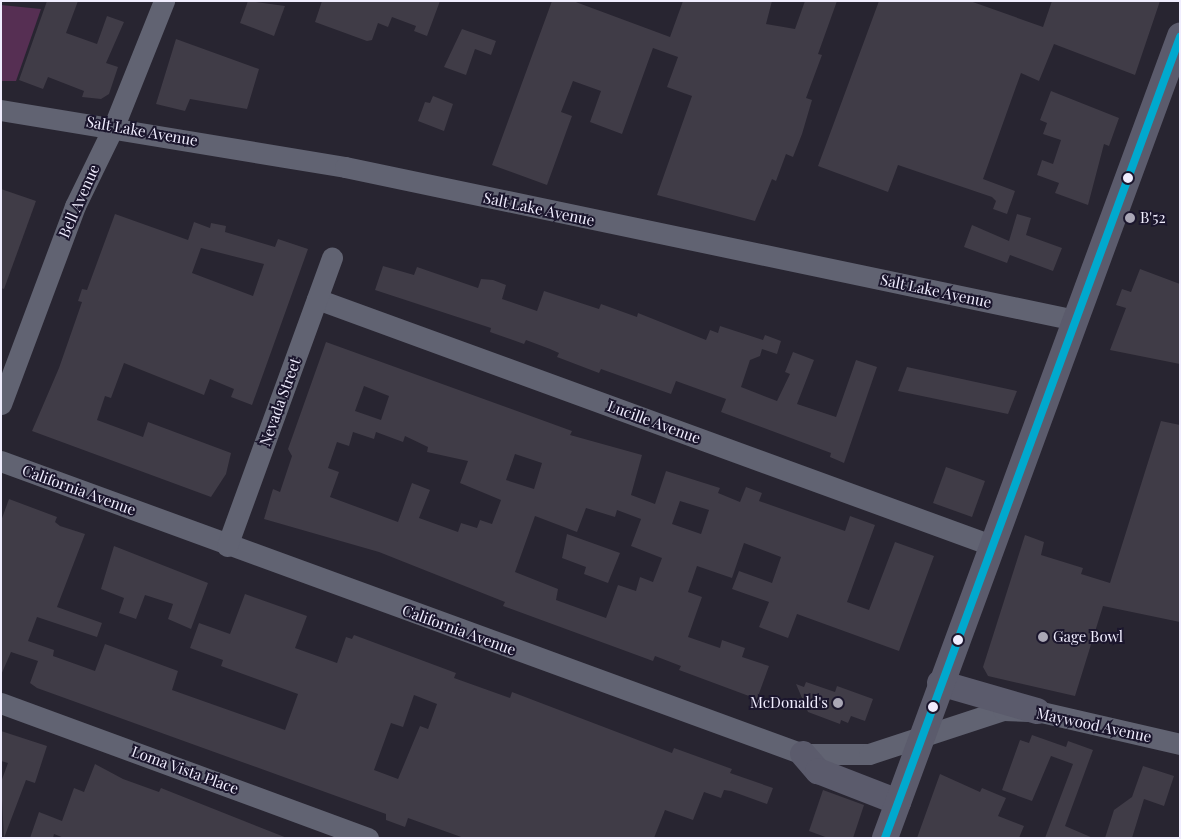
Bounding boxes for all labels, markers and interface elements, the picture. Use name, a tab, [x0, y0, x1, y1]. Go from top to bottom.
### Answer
street label: Salt Lake Avenue	[84, 112, 200, 150]
street label: Bell Avenue	[55, 161, 103, 241]
unlabelled marker	[1123, 173, 1133, 183]
street label: Salt Lake Avenue	[481, 188, 597, 230]
place label: B'52	[1140, 209, 1166, 227]
marker: B'52	[1124, 212, 1136, 224]
street label: Salt Lake Avenue	[878, 270, 994, 312]
street label: Nevada Street	[256, 355, 304, 449]
street label: Lucille Avenue	[605, 397, 703, 447]
street label: California Avenue	[19, 461, 139, 519]
street label: California Avenue	[399, 601, 519, 659]
place label: Gage Bowl	[1053, 628, 1123, 646]
marker: Gage Bowl	[1037, 631, 1049, 643]
unlabelled marker	[953, 635, 963, 645]
place label: McDonald's	[750, 694, 828, 712]
marker: McDonald's	[832, 697, 844, 709]
unlabelled marker	[928, 702, 938, 712]
street label: Maywood Avenue	[1035, 704, 1153, 746]
street label: Loma Vista Place	[129, 742, 241, 798]

